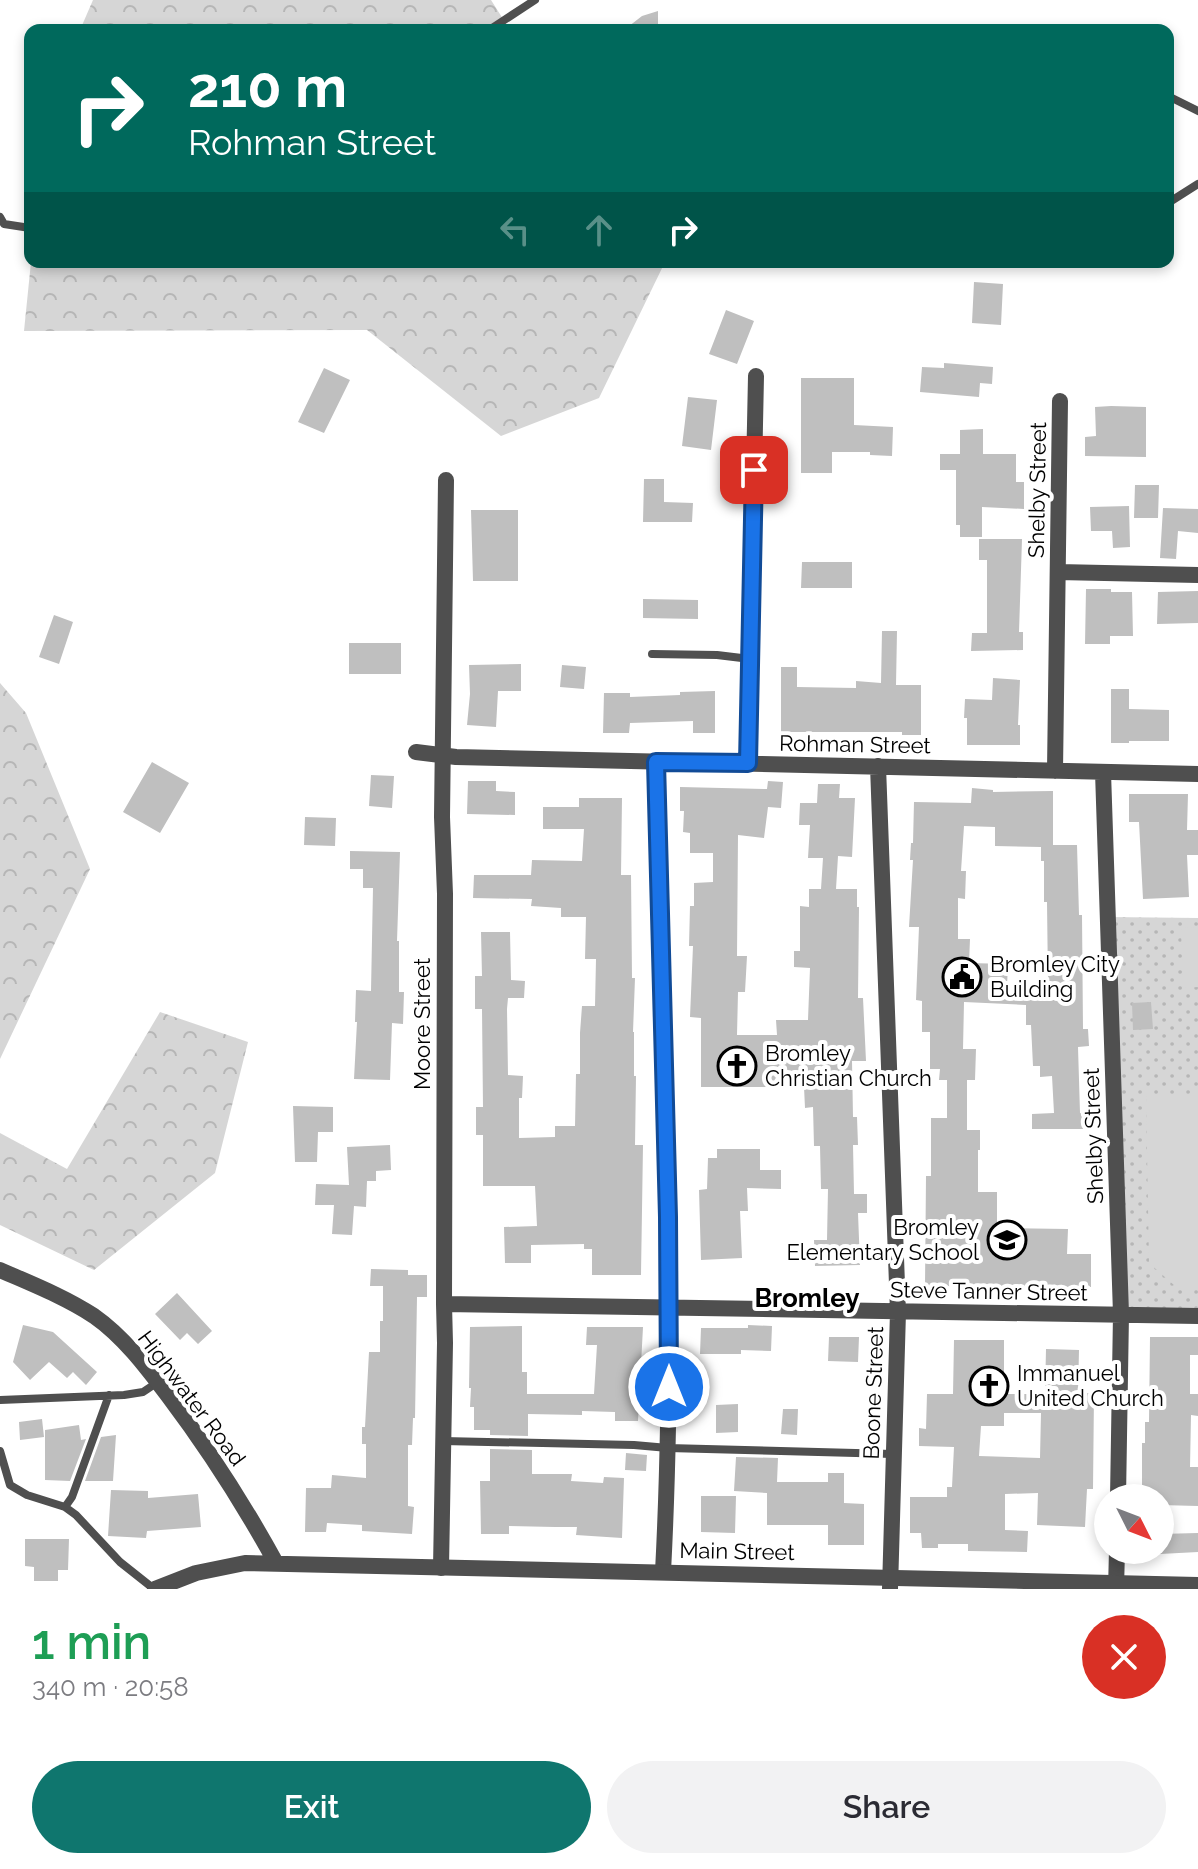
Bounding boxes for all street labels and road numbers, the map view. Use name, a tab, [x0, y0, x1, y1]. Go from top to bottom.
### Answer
street label: Shelby Street	[1023, 421, 1051, 558]
street label: Rohman Street	[779, 730, 932, 758]
street label: Moore Street	[409, 957, 435, 1090]
street label: Shelby Street	[1078, 1067, 1108, 1205]
street label: Steve Tanner Street	[890, 1276, 1089, 1306]
street label: Highwater Road	[133, 1325, 251, 1471]
street label: Boone Street	[858, 1325, 888, 1460]
street label: Main Street	[679, 1537, 796, 1565]

